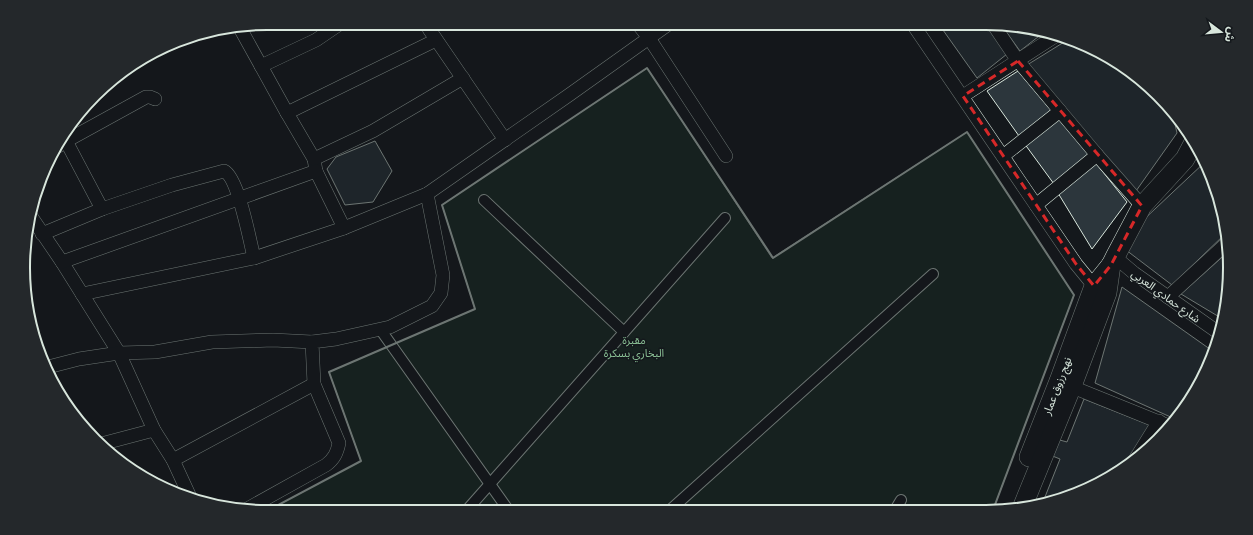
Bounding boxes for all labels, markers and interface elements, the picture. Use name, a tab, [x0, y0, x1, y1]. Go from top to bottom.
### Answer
north arrow	[1201, 12, 1241, 52]
text: ش	[1222, 26, 1240, 44]
street label: شارع حمادي العربي	[1127, 265, 1204, 328]
park label: مقبرة البخاري بسكرة	[604, 332, 664, 363]
street label: نهج رزوق عمار	[1038, 355, 1075, 418]

